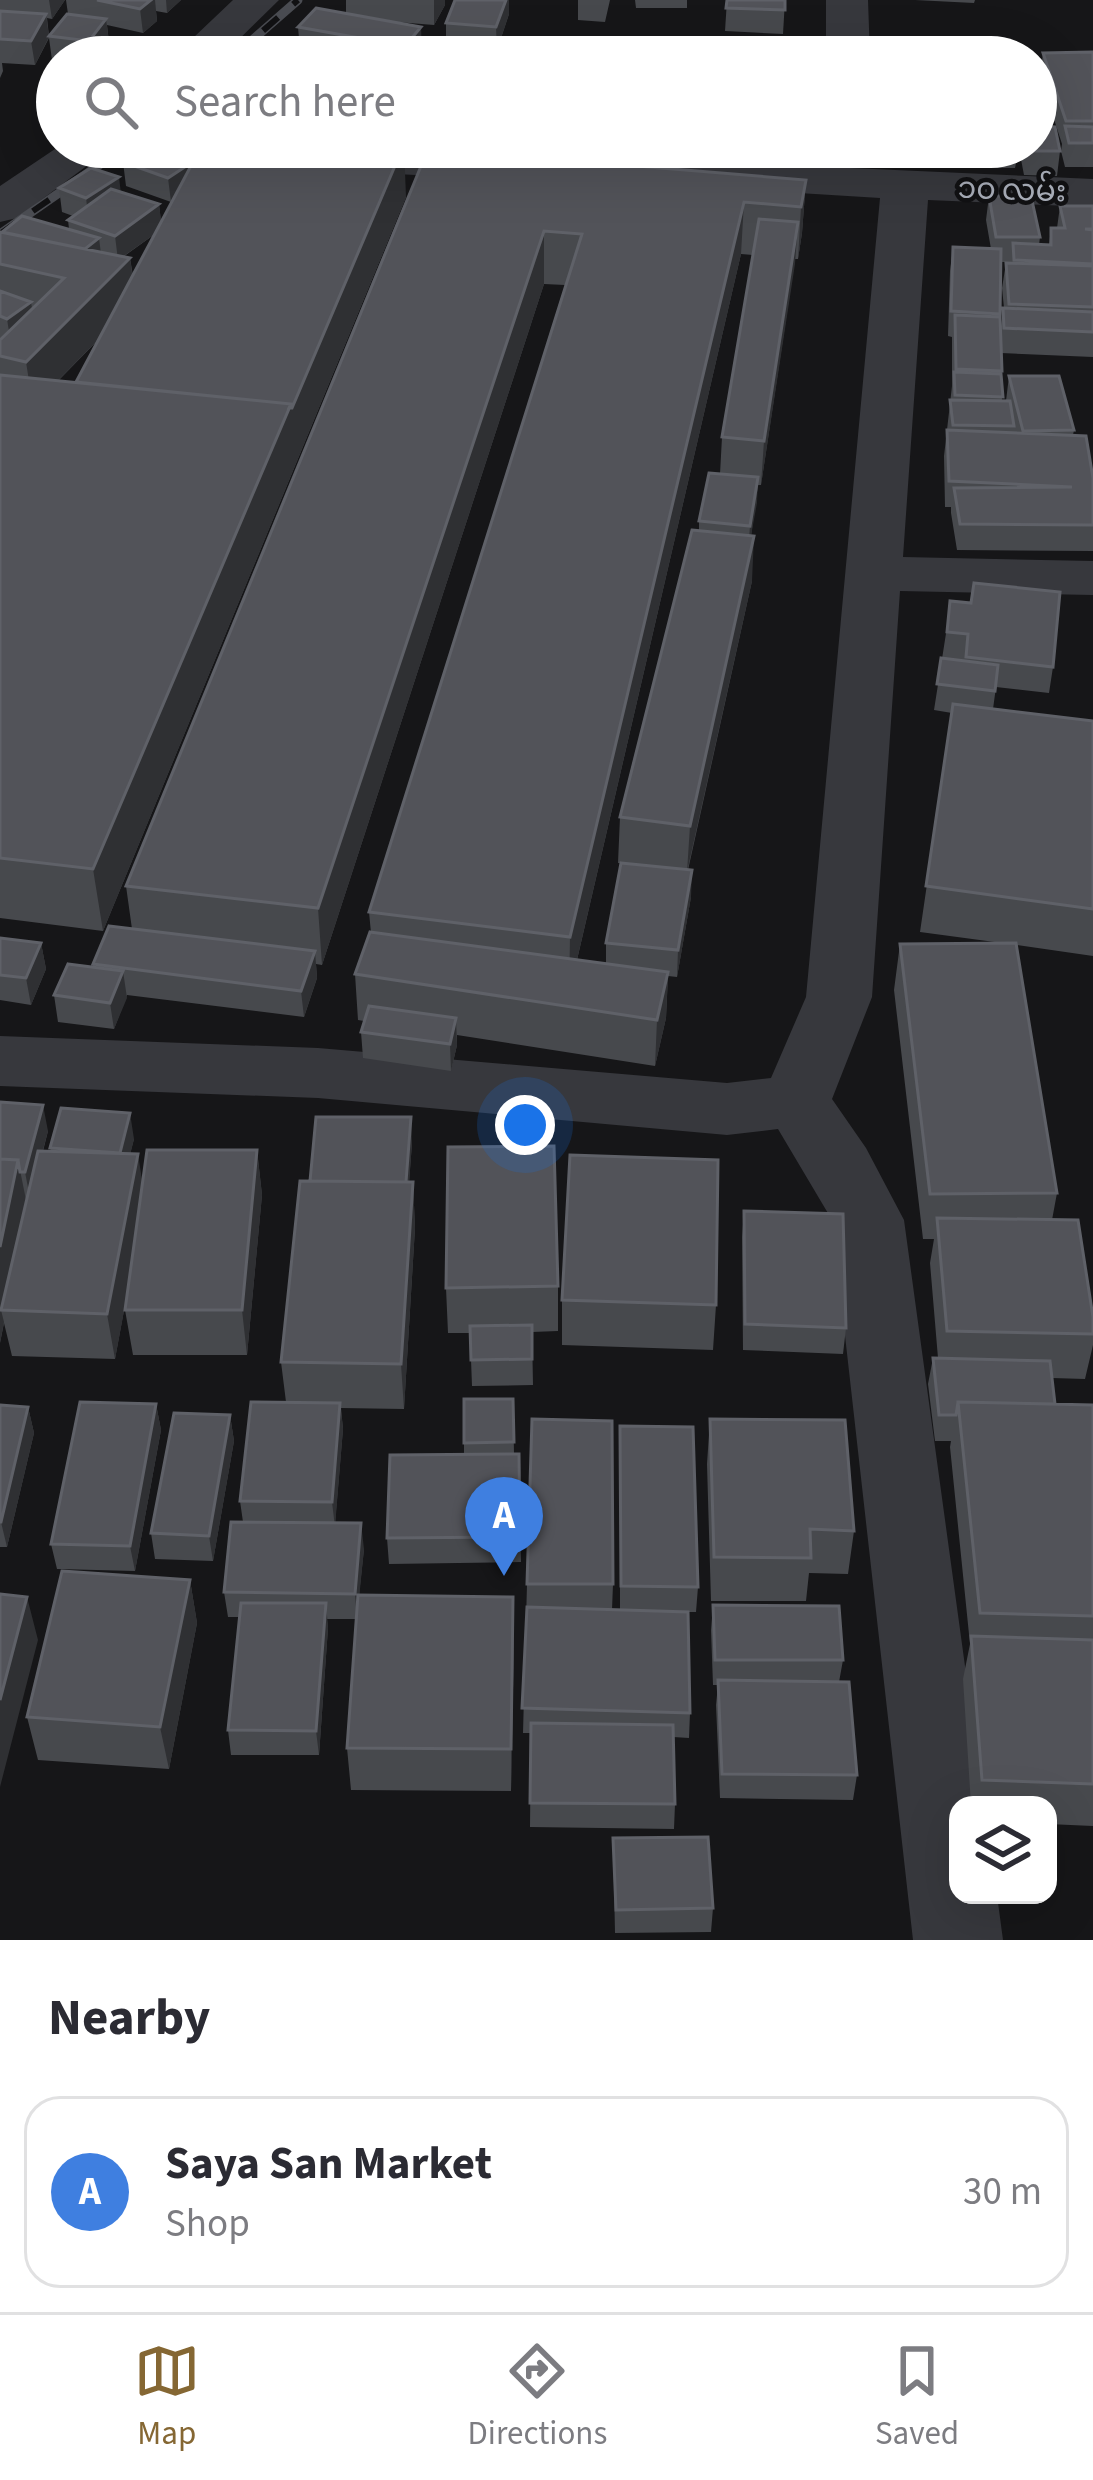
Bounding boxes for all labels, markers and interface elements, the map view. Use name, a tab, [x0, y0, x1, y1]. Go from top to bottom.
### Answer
search box	[36, 36, 1057, 168]
icon: search	[78, 69, 144, 135]
text: Search here	[174, 70, 396, 134]
street label: ၁၀ လမ်း	[957, 166, 1067, 213]
your location	[495, 1095, 555, 1155]
pin: A	[465, 1477, 543, 1576]
map controls	[949, 1796, 1057, 1904]
button: layers	[949, 1796, 1057, 1904]
text: Nearby	[48, 1982, 210, 2054]
text: Saya San Market	[165, 2132, 492, 2196]
text: A	[79, 2164, 101, 2220]
text: 30 m	[963, 2164, 1042, 2220]
text: Shop	[165, 2196, 250, 2252]
tab: Map	[134, 2338, 200, 2457]
tab: Directions	[468, 2338, 607, 2457]
tab: Saved	[875, 2338, 959, 2457]

